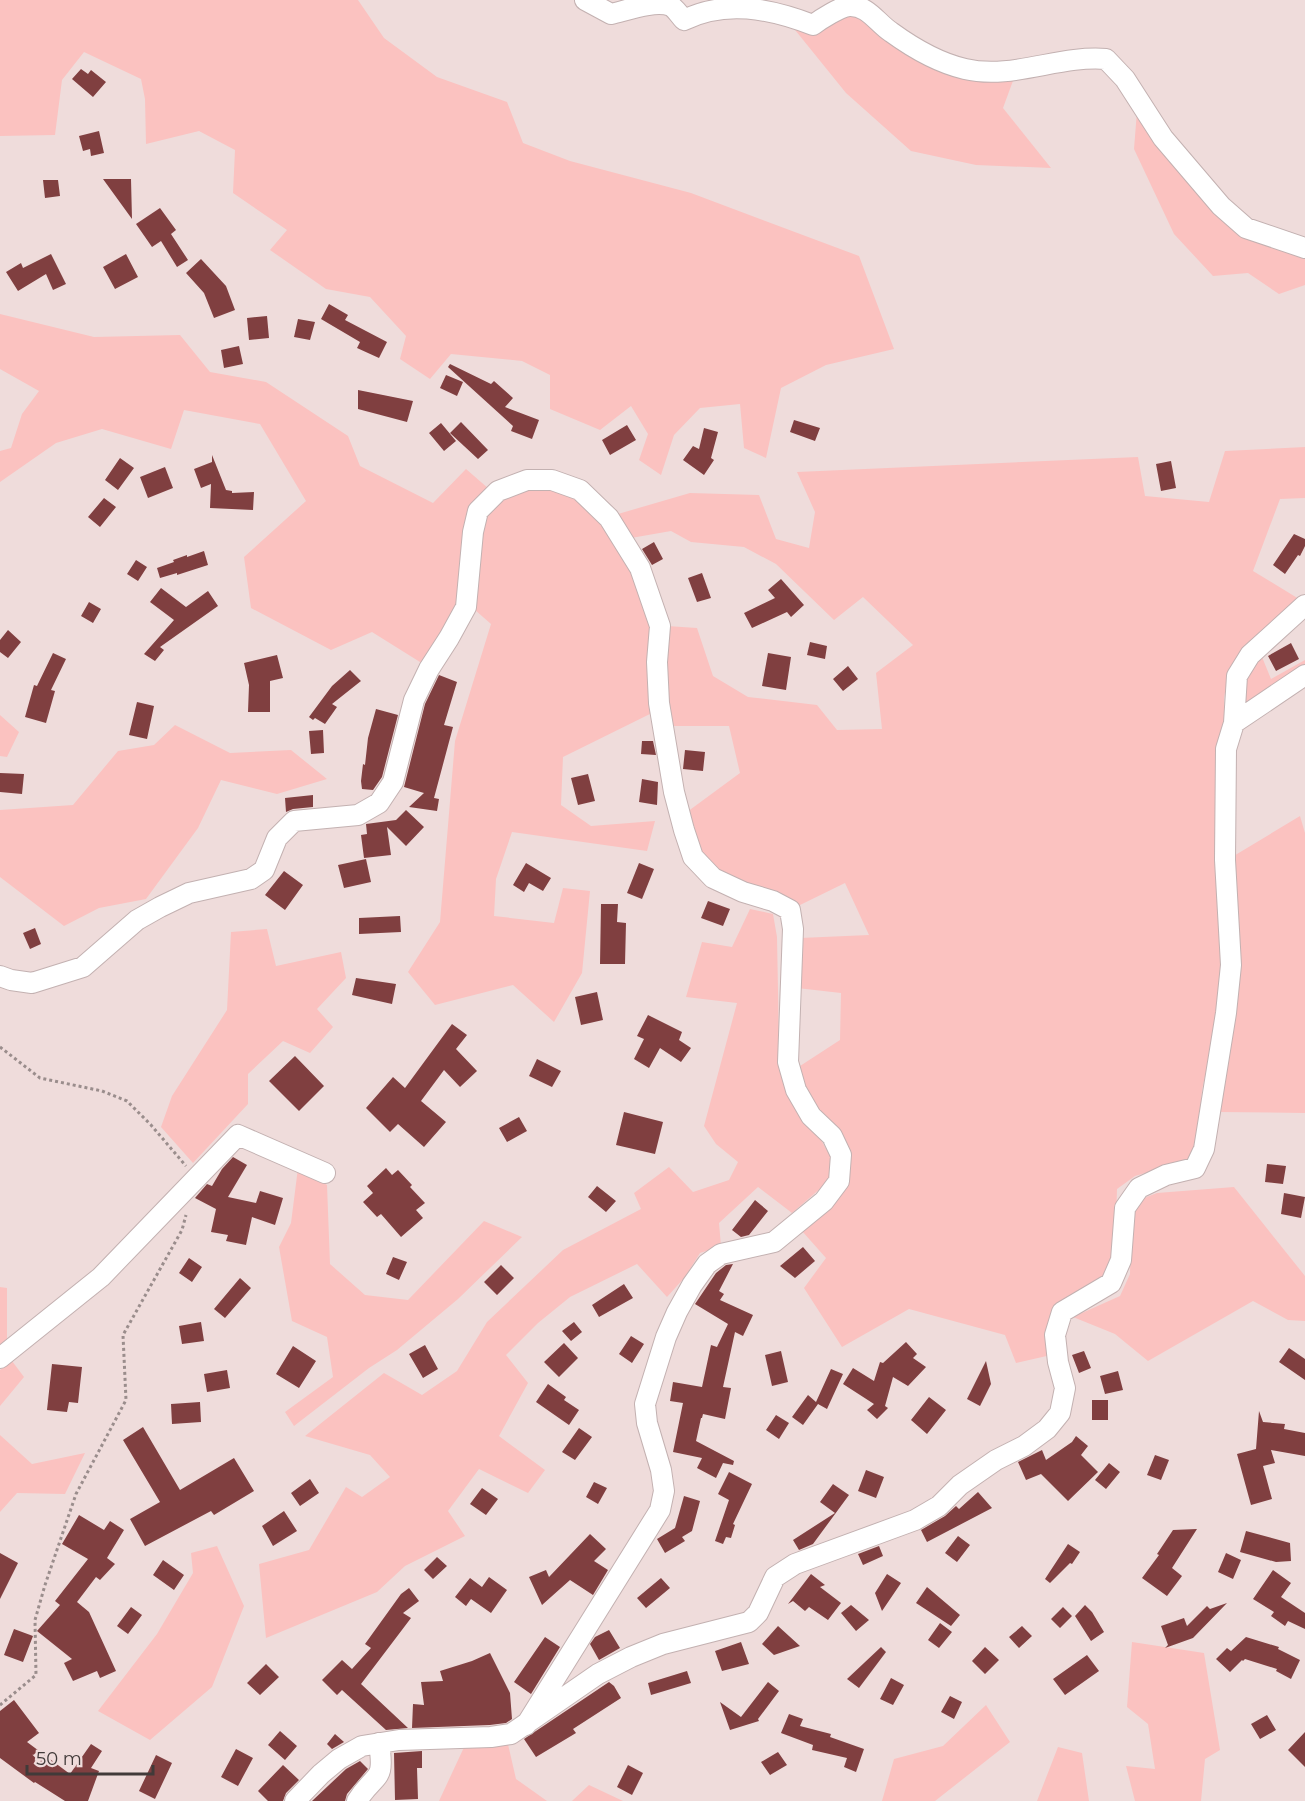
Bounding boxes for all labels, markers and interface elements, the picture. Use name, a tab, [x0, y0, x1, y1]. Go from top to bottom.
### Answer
scale bar	[27, 1738, 153, 1776]
text: 50 m	[36, 1748, 82, 1770]

